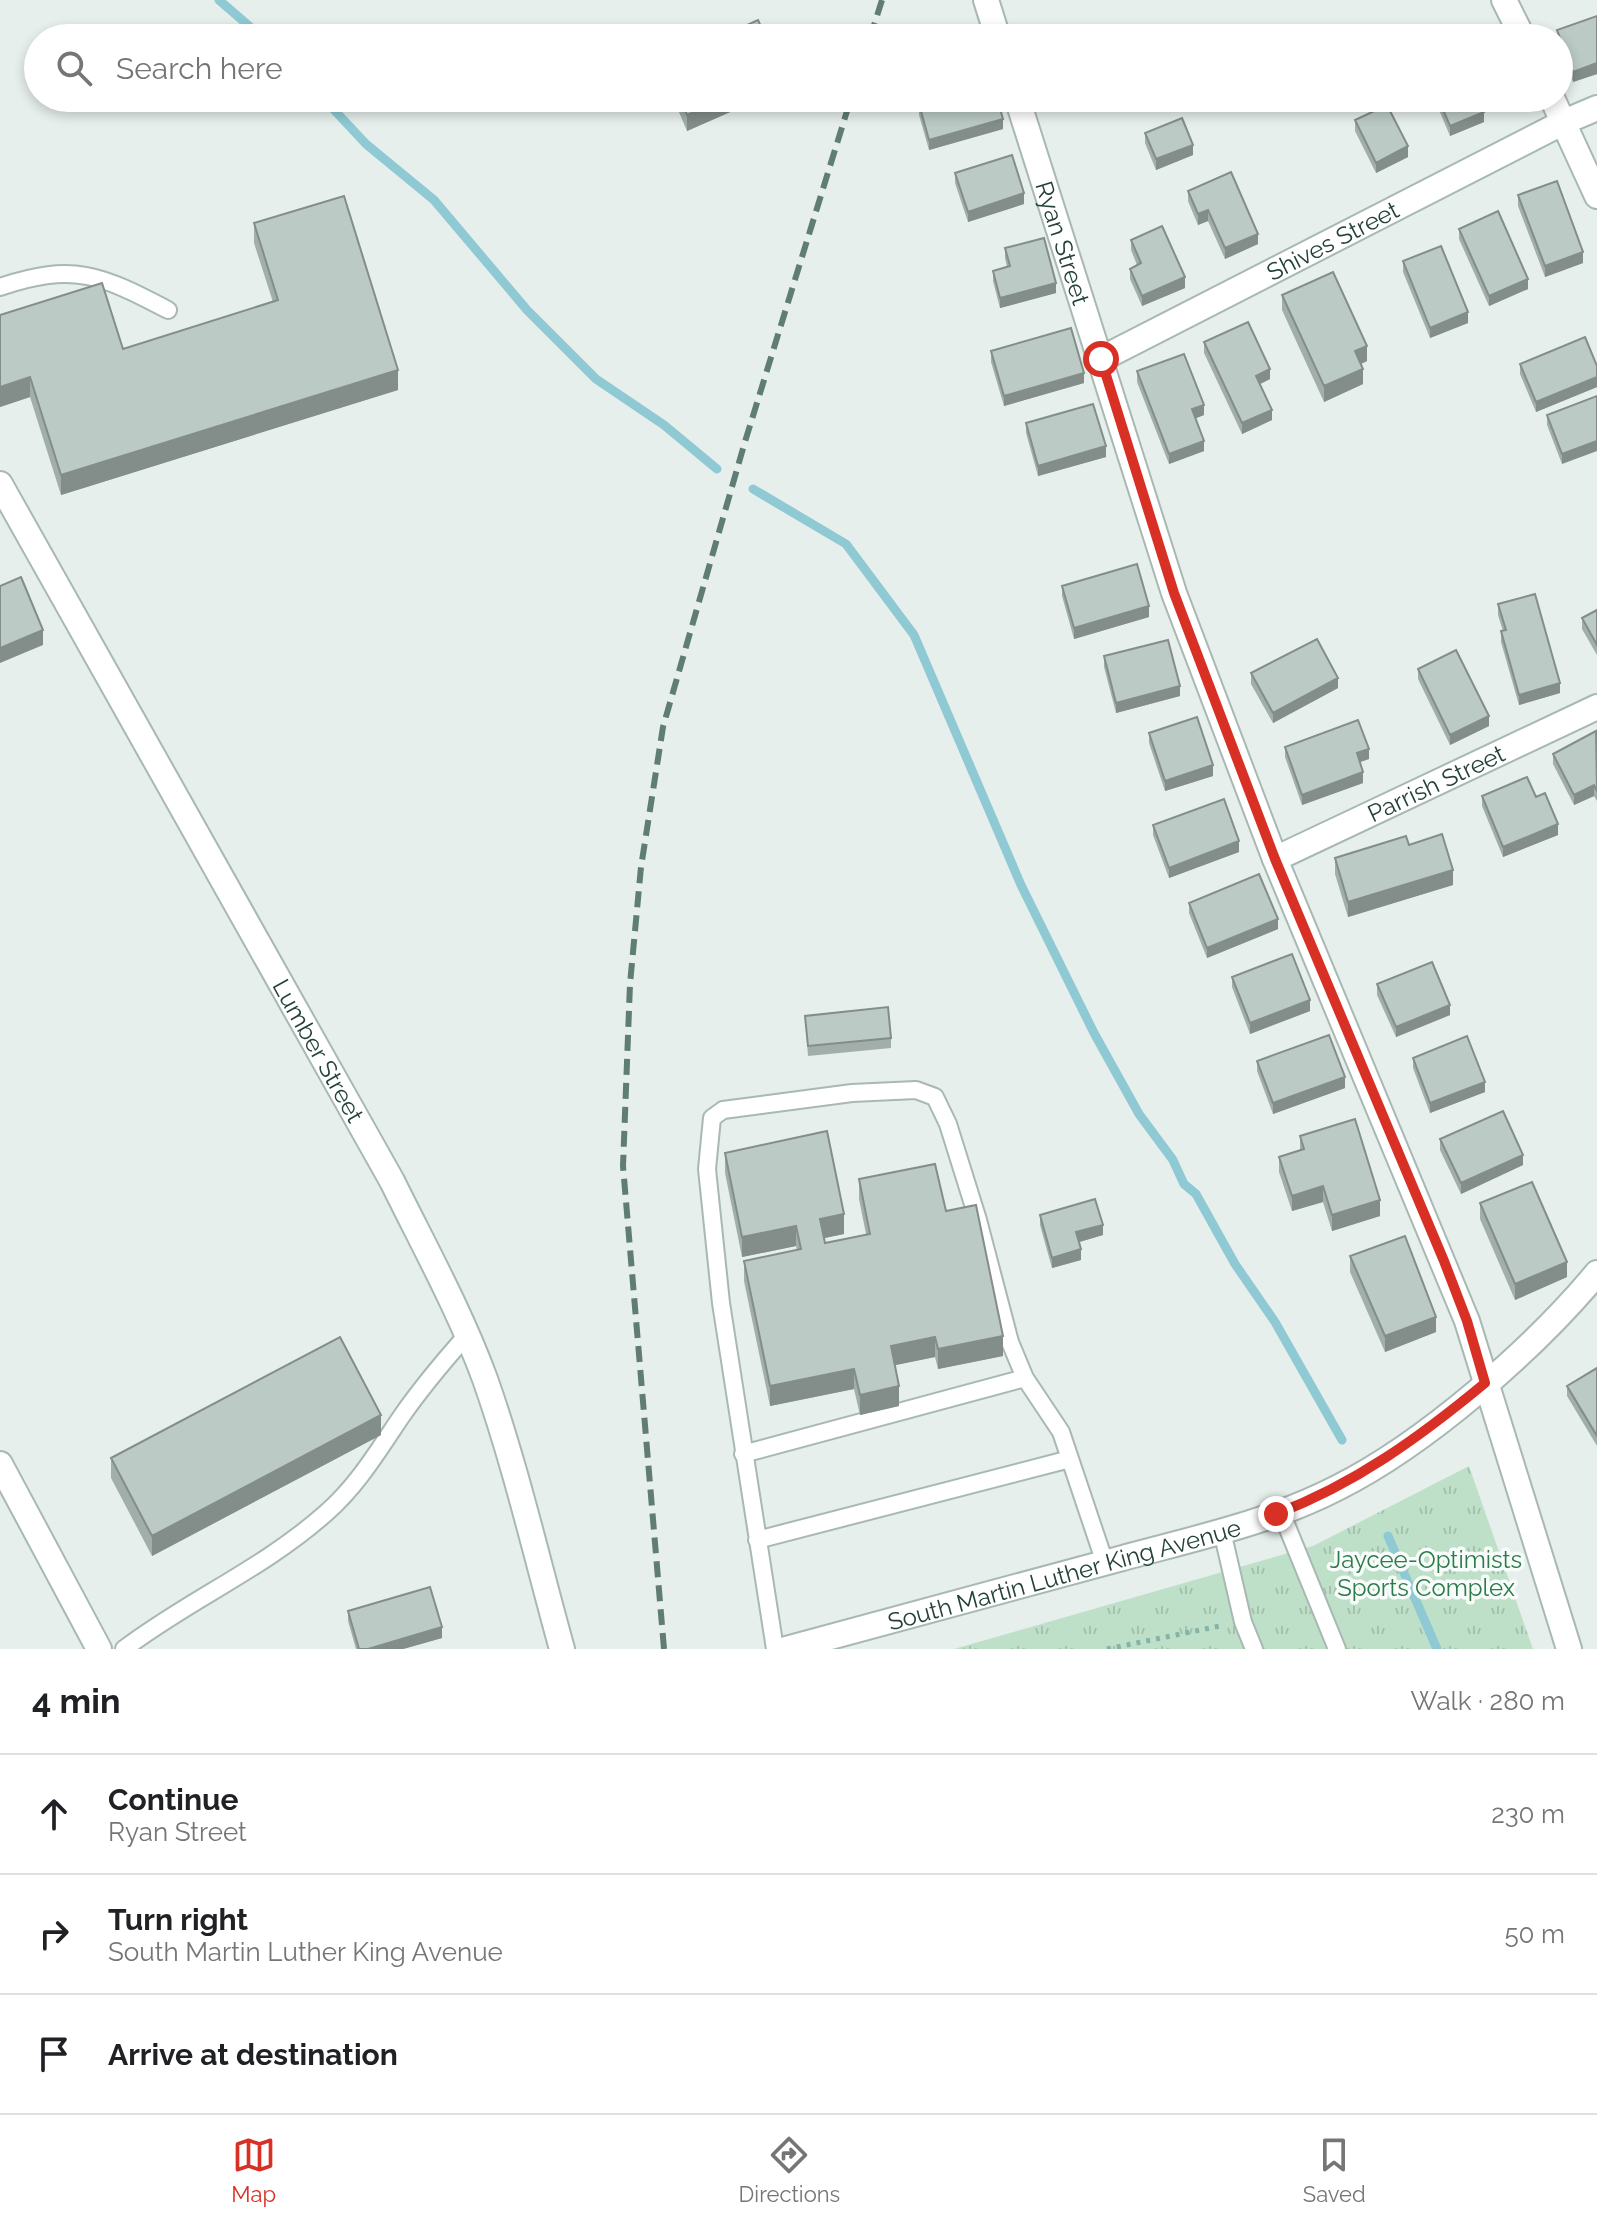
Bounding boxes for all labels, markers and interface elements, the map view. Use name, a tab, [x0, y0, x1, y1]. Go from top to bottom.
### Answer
search box	[24, 24, 1573, 112]
icon: search	[52, 46, 96, 90]
text: Search here	[116, 51, 283, 86]
street label: Ryan Street	[1030, 177, 1096, 308]
street label: Shives Street	[1261, 195, 1403, 286]
route start	[1083, 341, 1119, 377]
street label: Parrish Street	[1363, 738, 1509, 828]
street label: Lumber Street	[267, 974, 370, 1127]
route end	[1258, 1496, 1294, 1532]
street label: South Martin Luther King Avenue	[884, 1512, 1244, 1636]
park label: Jaycee-Optimists Sports Complex	[1330, 1545, 1522, 1602]
text: 4 min	[32, 1681, 120, 1721]
text: Walk · 280 m	[1411, 1686, 1565, 1716]
text: Continue	[108, 1782, 239, 1817]
icon: ahead	[32, 1792, 76, 1836]
text: 230 m	[1491, 1799, 1565, 1829]
text: Ryan Street	[108, 1817, 247, 1847]
text: Turn right	[108, 1902, 248, 1937]
icon: right	[32, 1912, 76, 1956]
text: 50 m	[1504, 1919, 1565, 1949]
text: South Martin Luther King Avenue	[108, 1937, 503, 1967]
icon: arrive	[32, 2032, 76, 2076]
text: Arrive at destination	[108, 2037, 398, 2072]
tab: Map	[231, 2133, 276, 2207]
tab: Directions	[739, 2133, 840, 2207]
tab: Saved	[1303, 2133, 1366, 2207]

